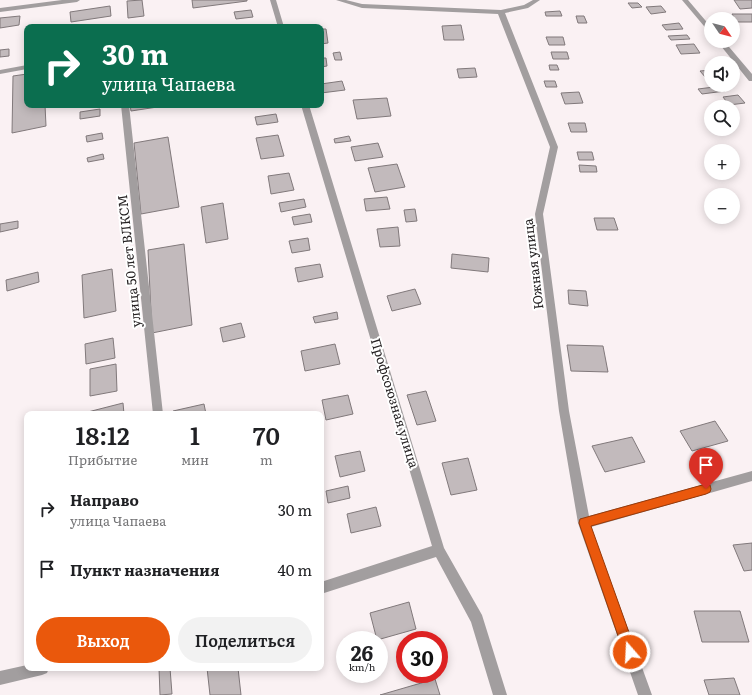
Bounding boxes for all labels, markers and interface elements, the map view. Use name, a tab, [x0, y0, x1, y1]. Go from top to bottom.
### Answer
north arrow	[704, 12, 740, 48]
map controls	[704, 12, 740, 224]
text: 30 m	[102, 32, 168, 74]
icon: right	[36, 40, 88, 92]
button: sound	[704, 56, 740, 92]
text: улица Чапаева	[102, 70, 235, 97]
button: search	[704, 100, 740, 136]
button: +	[704, 144, 740, 180]
button: −	[704, 188, 740, 224]
street label: улица 50 лет ВЛКСМ	[112, 194, 145, 328]
street label: Южная улица	[518, 218, 548, 311]
street label: Профсоюзная улица	[367, 336, 424, 470]
text: 18:12	[76, 417, 130, 452]
text: 1	[190, 417, 200, 452]
text: 70	[253, 417, 280, 452]
pin	[689, 448, 723, 489]
text: Прибытие	[68, 450, 137, 469]
text: мин	[181, 450, 209, 469]
text: m	[260, 450, 273, 469]
icon: arrive	[695, 454, 717, 476]
text: Направо	[70, 488, 139, 511]
icon: right	[36, 498, 58, 520]
text: 30 m	[278, 498, 312, 521]
text: улица Чапаева	[70, 511, 166, 530]
icon: arrive	[36, 558, 58, 580]
text: Пункт назначения	[70, 558, 220, 581]
text: 40 m	[278, 558, 312, 581]
button: Выход	[36, 617, 170, 663]
button: Поделиться	[178, 617, 312, 663]
speed limit sign: 30	[396, 631, 448, 683]
position arrow	[609, 631, 651, 673]
text: 26	[351, 637, 373, 667]
text: km/h	[349, 659, 375, 674]

